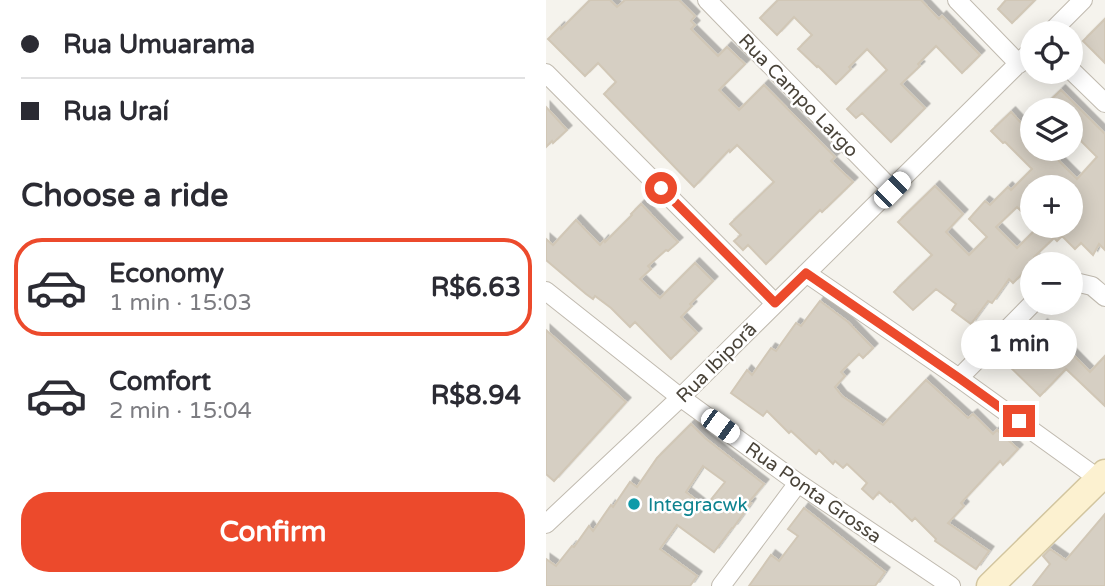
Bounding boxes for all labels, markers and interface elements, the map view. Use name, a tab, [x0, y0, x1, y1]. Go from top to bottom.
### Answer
map controls	[1020, 21, 1083, 315]
button: locate	[1020, 21, 1083, 84]
text: Rua Umuarama	[63, 29, 255, 60]
street label: Rua Campo Largo	[734, 30, 863, 162]
text: Rua Uraí	[63, 96, 169, 127]
button: layers	[1020, 98, 1083, 161]
car	[870, 168, 915, 212]
route start	[645, 172, 677, 204]
button: +	[1020, 175, 1083, 238]
text: Choose a ride	[21, 177, 228, 215]
button: −	[1020, 252, 1083, 315]
icon: car	[25, 256, 88, 319]
text: Economy	[109, 258, 224, 289]
text: R$6.63	[431, 272, 521, 303]
text: 1 min · 15:03	[109, 289, 252, 317]
street label: Rua Ibiporã	[672, 318, 761, 407]
callout: 1 min	[961, 320, 1077, 368]
text: 1 min	[988, 330, 1050, 358]
icon: car	[25, 364, 88, 427]
text: Comfort	[109, 366, 211, 397]
text: R$8.94	[431, 380, 521, 411]
text: 2 min · 15:04	[109, 397, 252, 425]
car	[697, 405, 744, 447]
route end	[1003, 405, 1035, 437]
street label: Rua Ponta Grossa	[741, 438, 886, 548]
button: Confirm	[21, 492, 525, 572]
place label: Integracwk	[648, 494, 748, 516]
marker: Integracwk	[626, 496, 642, 512]

